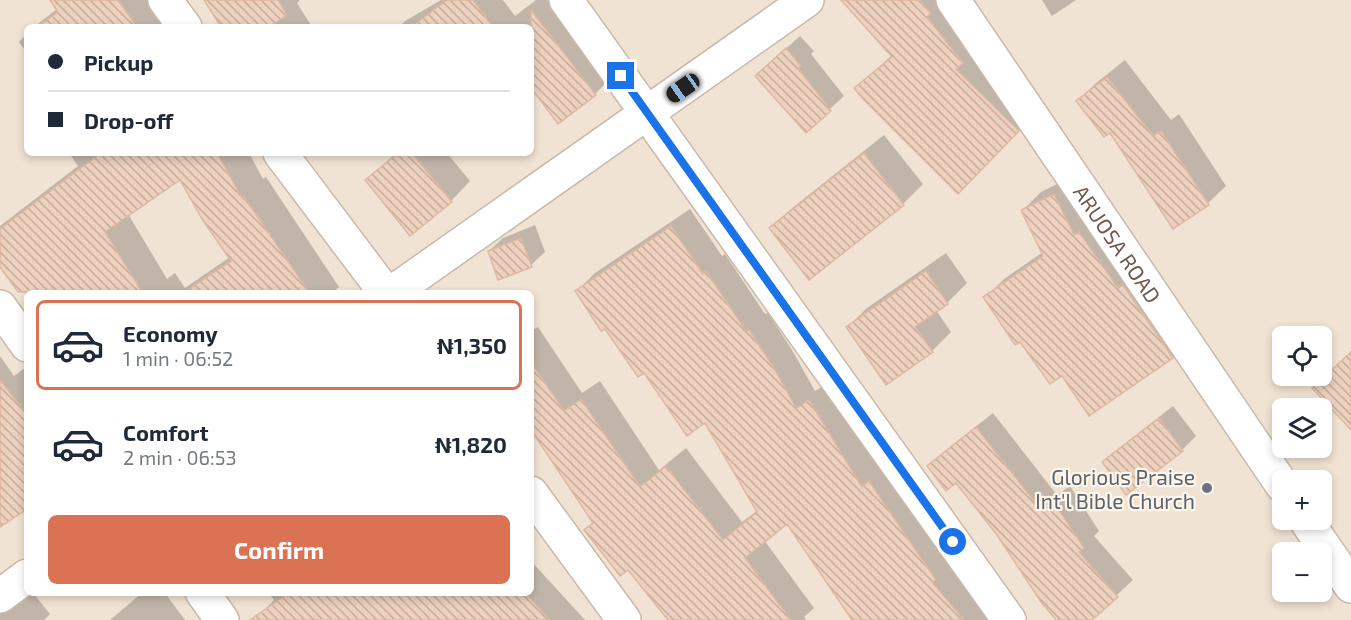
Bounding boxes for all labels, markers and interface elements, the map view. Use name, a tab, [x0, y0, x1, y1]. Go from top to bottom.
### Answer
text: Pickup	[84, 49, 153, 75]
route end	[607, 62, 634, 89]
car	[663, 70, 703, 106]
text: Drop-off	[84, 107, 173, 133]
street label: ARUOSA ROAD	[1069, 180, 1167, 307]
icon: car	[51, 318, 105, 372]
text: Economy	[123, 320, 218, 346]
map controls	[1272, 326, 1332, 602]
button: locate	[1272, 326, 1332, 386]
text: ₦1,350	[437, 332, 507, 358]
text: 1 min · 06:52	[123, 346, 233, 370]
button: layers	[1272, 398, 1332, 458]
icon: car	[51, 417, 105, 471]
text: Comfort	[123, 419, 208, 445]
text: ₦1,820	[435, 431, 507, 457]
text: 2 min · 06:53	[123, 445, 237, 469]
place label: Glorious Praise Int'l Bible Church	[1035, 464, 1195, 513]
button: +	[1272, 470, 1332, 530]
marker: Glorious Praise Int'l Bible Church	[1200, 481, 1214, 495]
button: Confirm	[48, 515, 510, 584]
route start	[939, 528, 966, 555]
button: −	[1272, 542, 1332, 602]

